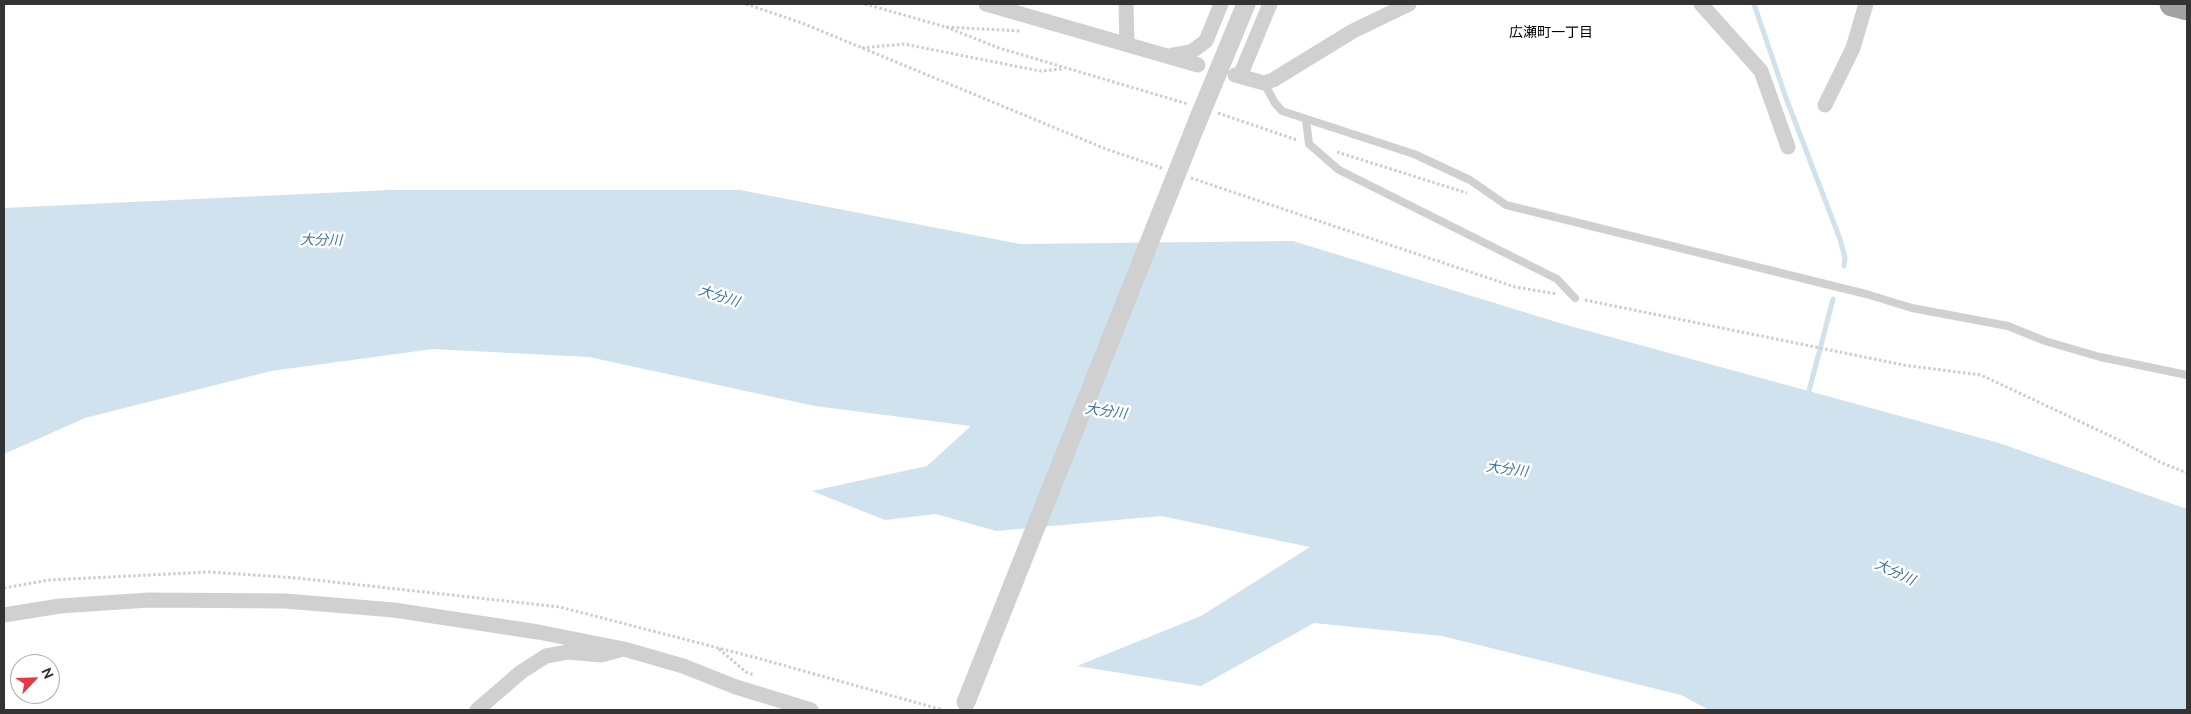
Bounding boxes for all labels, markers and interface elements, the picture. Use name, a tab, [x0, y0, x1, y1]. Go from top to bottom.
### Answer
district label: 広瀬町一丁目	[1509, 24, 1593, 40]
water label: 大分川	[300, 231, 342, 249]
water label: 大分川	[696, 282, 742, 310]
water label: 大分川	[1084, 400, 1128, 422]
water label: 大分川	[1485, 458, 1529, 480]
water label: 大分川	[1872, 556, 1918, 588]
north arrow	[10, 654, 60, 704]
text: N	[38, 665, 57, 681]

